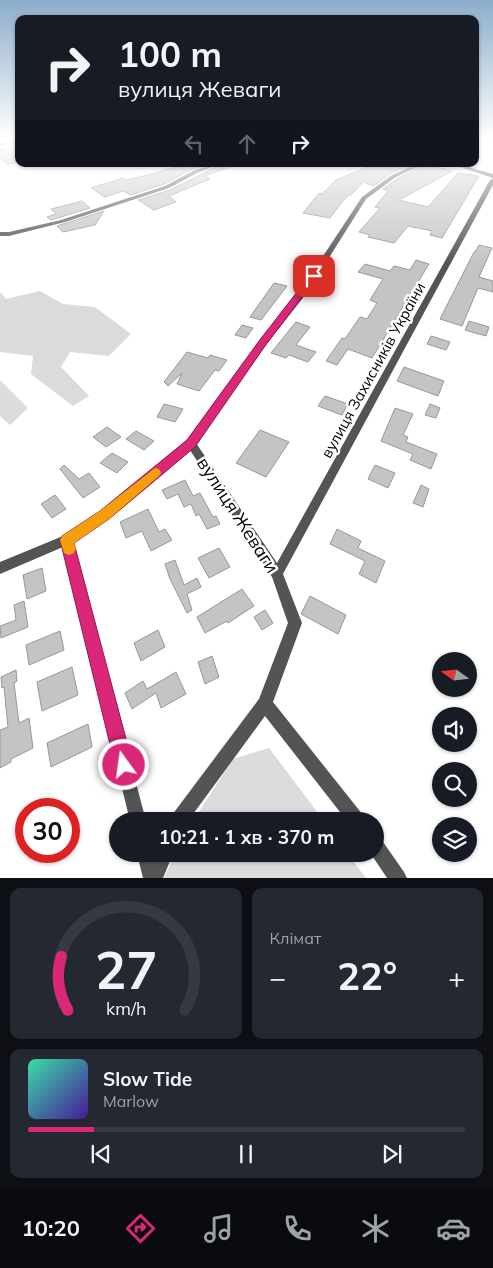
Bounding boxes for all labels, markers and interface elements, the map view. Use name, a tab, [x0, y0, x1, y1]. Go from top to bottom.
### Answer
text: 100 m	[118, 32, 222, 76]
icon: right	[35, 35, 100, 100]
text: вулиця Жеваги	[118, 75, 281, 103]
icon: left	[180, 130, 208, 158]
icon: ahead	[233, 130, 261, 158]
icon: right	[286, 130, 314, 158]
pin	[293, 255, 335, 297]
icon: arrive	[300, 262, 328, 290]
street label: вулиця Захисників України	[317, 279, 429, 461]
street label: вулиця Жеваги	[192, 453, 284, 577]
north arrow	[432, 652, 478, 698]
map controls	[432, 652, 477, 862]
button: sound	[432, 707, 477, 752]
position arrow	[97, 738, 149, 790]
button: search	[432, 762, 477, 807]
speed limit sign: 30	[15, 798, 80, 863]
button: layers	[432, 817, 477, 862]
text: 10:21 · 1 хв · 370 m	[159, 825, 334, 849]
text: Клімат	[270, 928, 321, 948]
text: 27	[95, 937, 157, 1002]
text: 22°	[337, 952, 397, 1000]
text: −	[270, 960, 286, 995]
text: +	[448, 960, 465, 995]
text: km/h	[106, 997, 146, 1019]
text: Slow Tide	[103, 1067, 192, 1091]
text: Marlow	[103, 1091, 159, 1111]
icon: previous	[87, 1140, 115, 1168]
icon: pause	[232, 1140, 260, 1168]
icon: next	[378, 1140, 406, 1168]
icon: directions	[123, 1211, 158, 1246]
icon: music	[201, 1211, 236, 1246]
icon: phone	[280, 1211, 315, 1246]
icon: climate	[358, 1211, 393, 1246]
icon: car	[436, 1211, 471, 1246]
text: 10:20	[22, 1214, 80, 1242]

